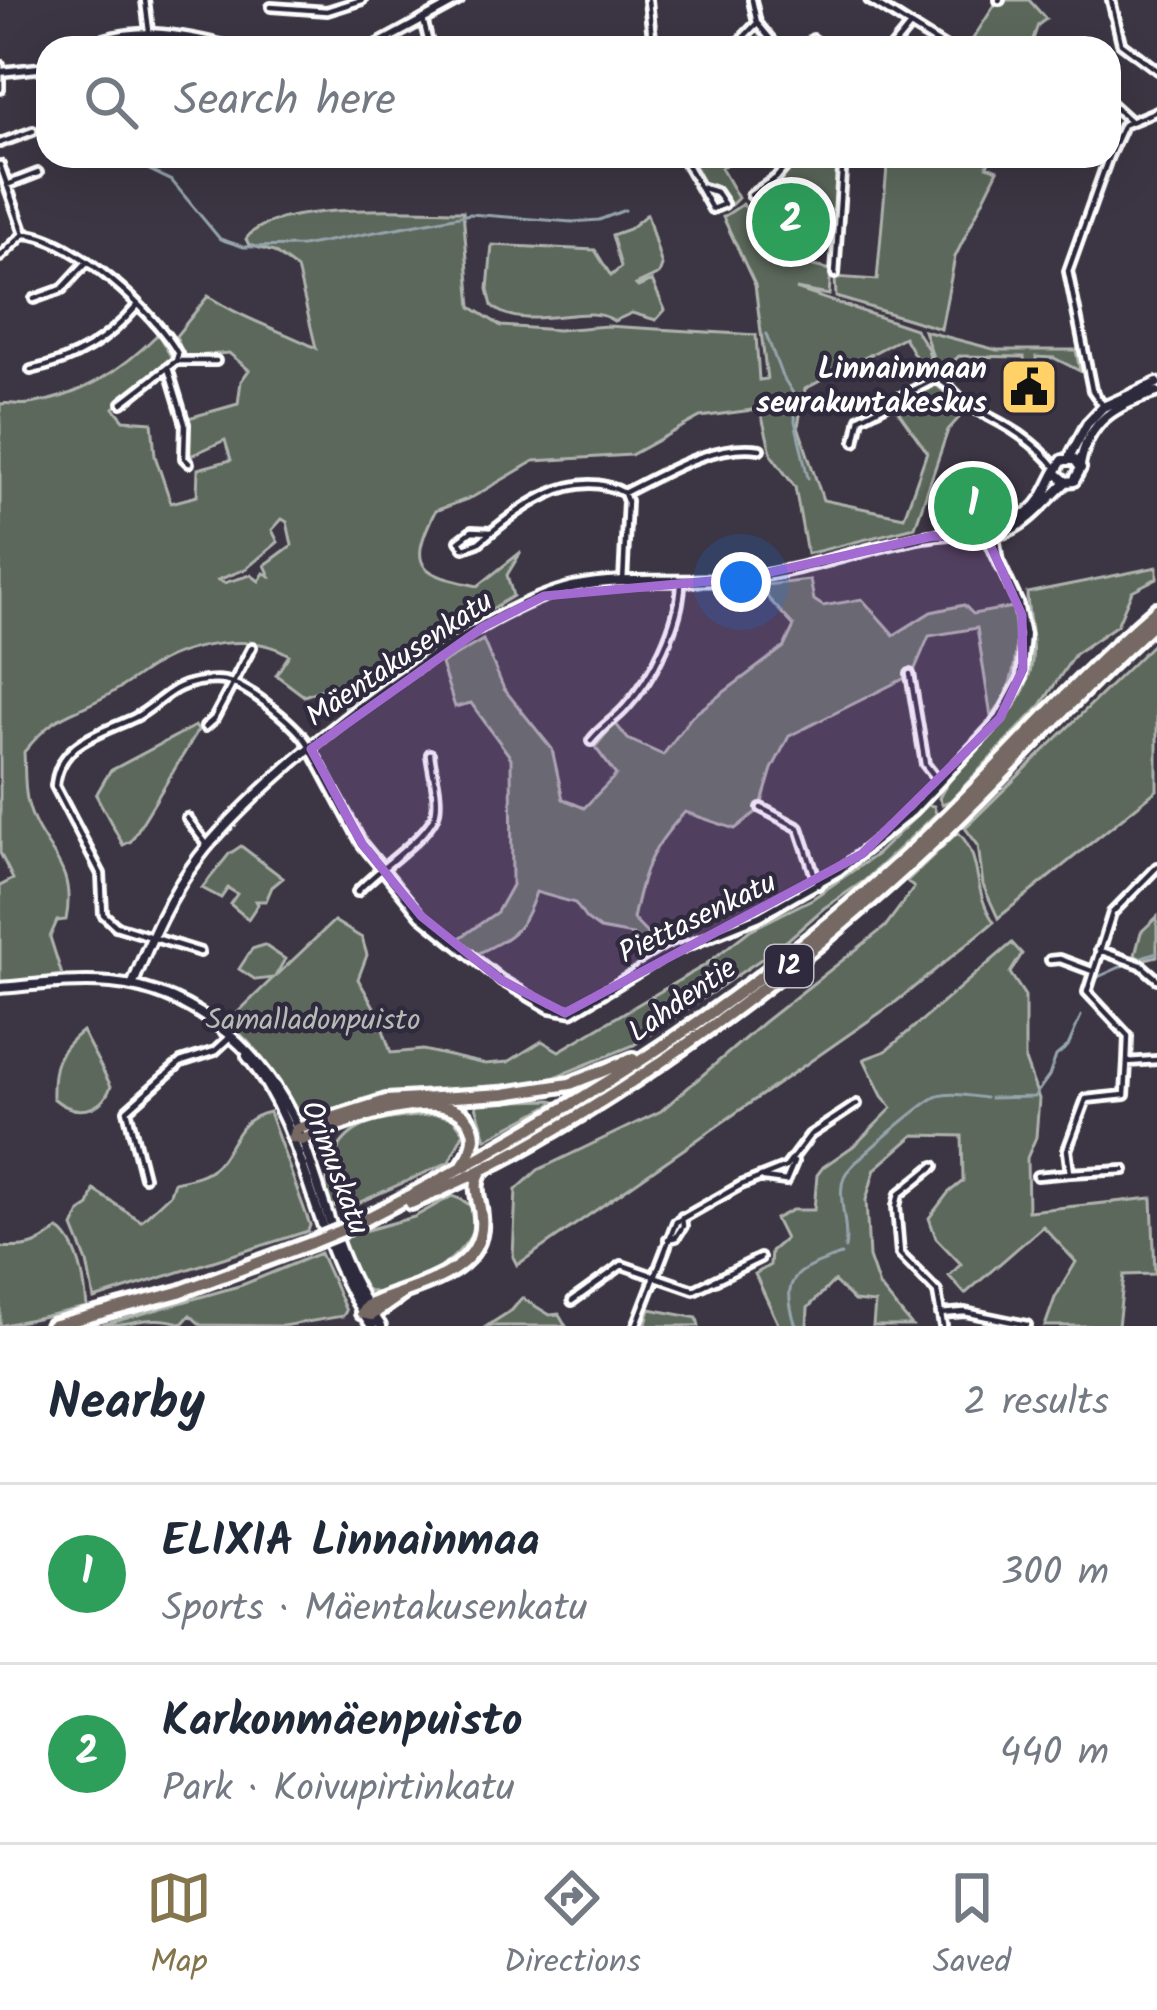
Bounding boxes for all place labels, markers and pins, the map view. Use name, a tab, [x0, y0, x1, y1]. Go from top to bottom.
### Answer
pin: 2	[752, 177, 830, 267]
place label: Linnainmaan seurakuntakeskus	[756, 346, 987, 428]
public building icon: Linnainmaan seurakuntakeskus	[998, 356, 1060, 418]
pin: 1	[934, 461, 1012, 551]

